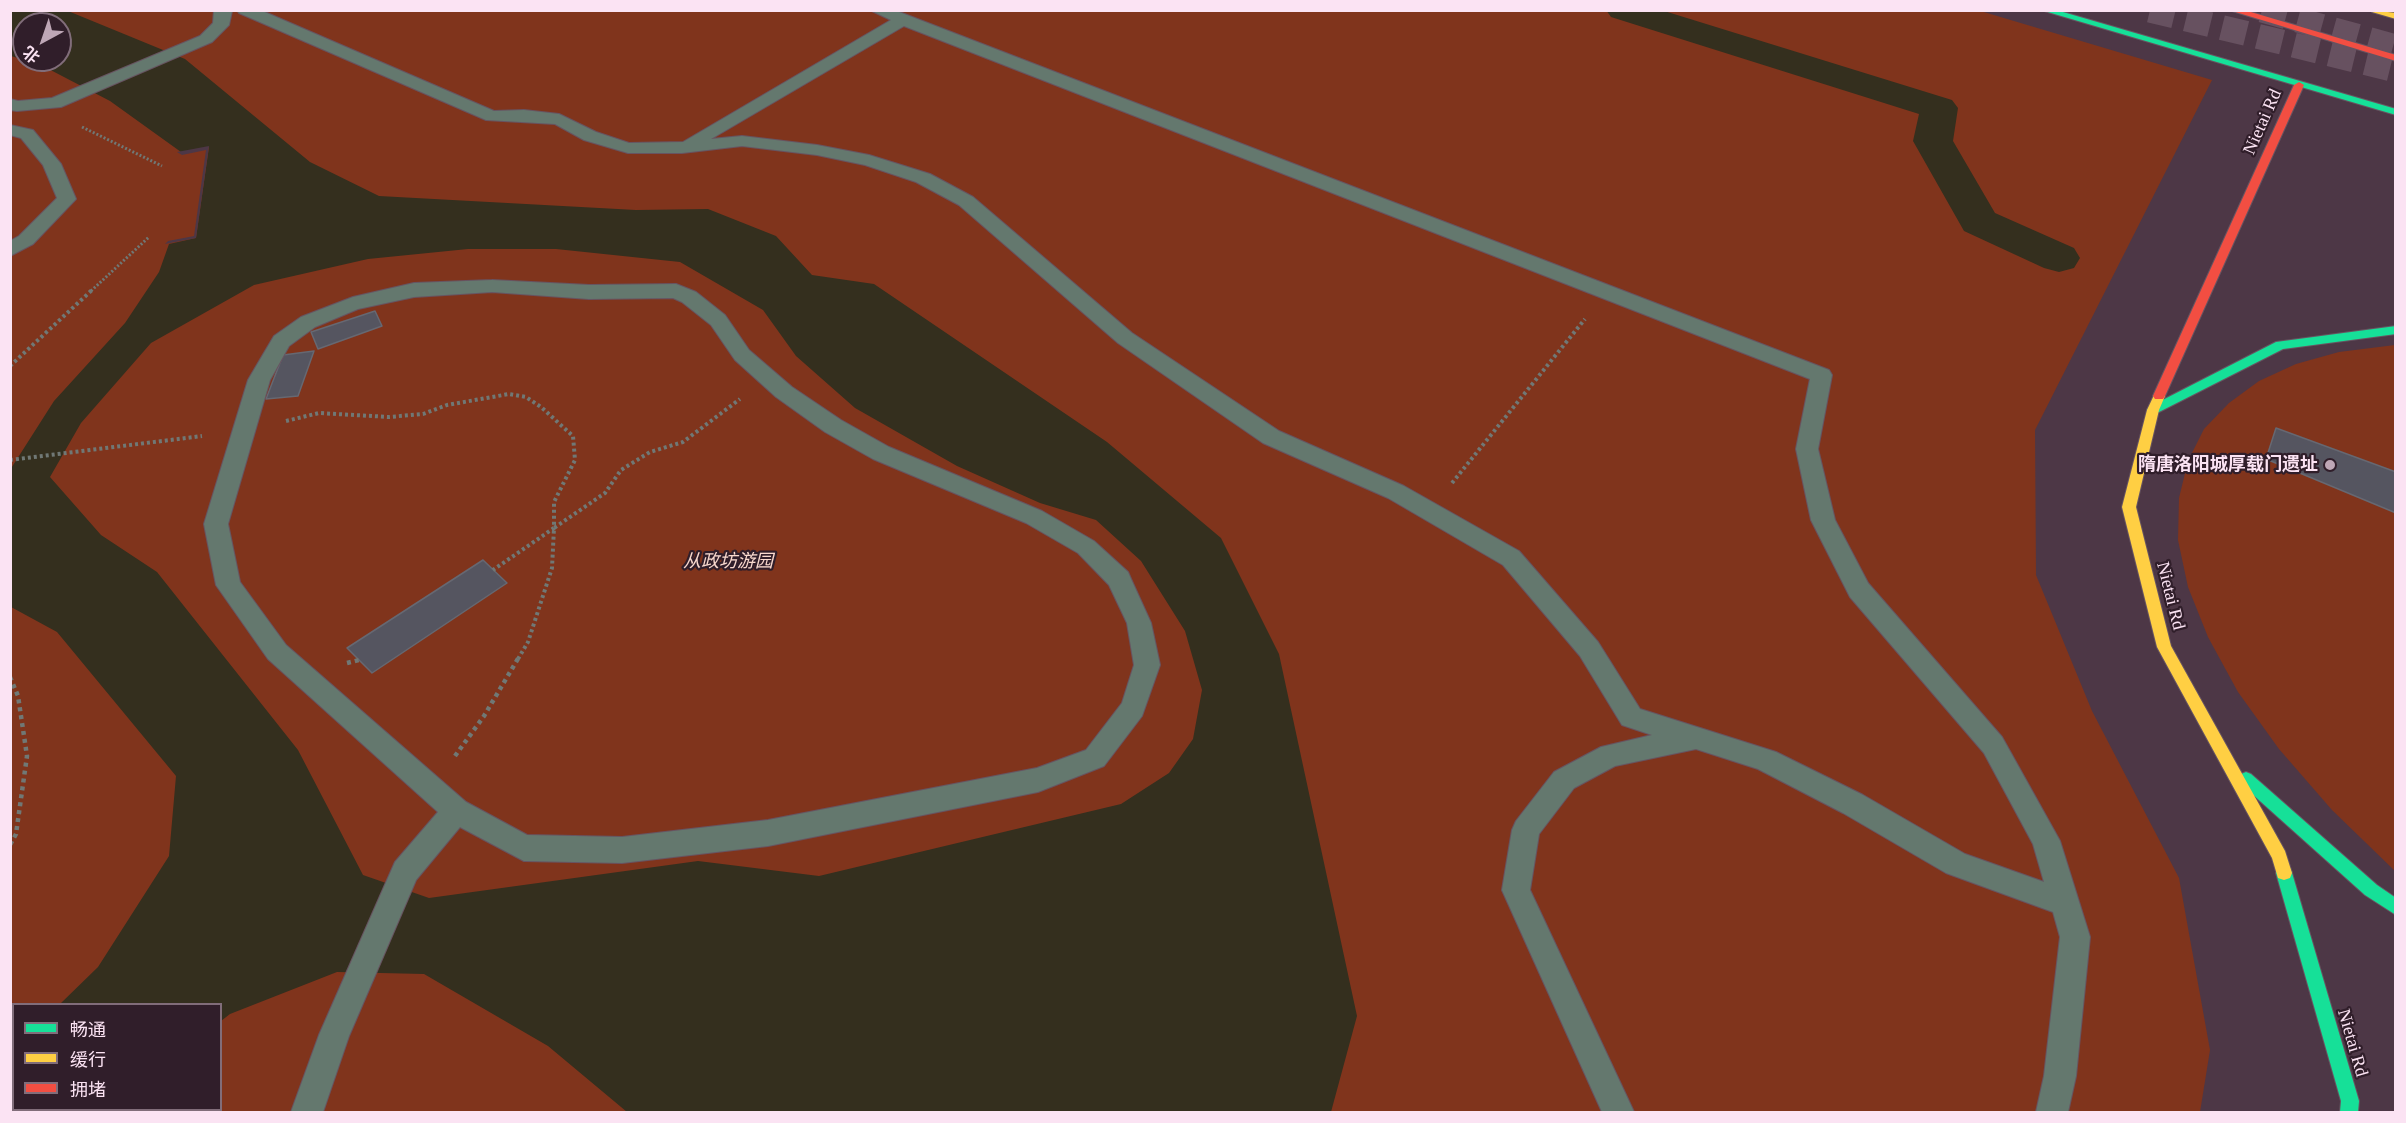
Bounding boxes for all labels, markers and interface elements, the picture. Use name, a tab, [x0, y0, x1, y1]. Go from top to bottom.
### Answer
north arrow	[12, 12, 72, 72]
text: 北	[20, 43, 43, 66]
street label: Nietai Rd	[2239, 86, 2287, 158]
place label: 隋唐洛阳城厚载门遗址	[2138, 454, 2318, 476]
marker: 隋唐洛阳城厚载门遗址	[2323, 458, 2337, 472]
park label: 从政坊游园	[683, 551, 773, 573]
street label: Nietai Rd	[2151, 560, 2189, 632]
legend	[12, 1003, 222, 1111]
street label: Nietai Rd	[2332, 1007, 2372, 1079]
text: 畅通	[70, 1020, 106, 1040]
text: 缓行	[70, 1050, 106, 1070]
text: 拥堵	[70, 1080, 106, 1100]

